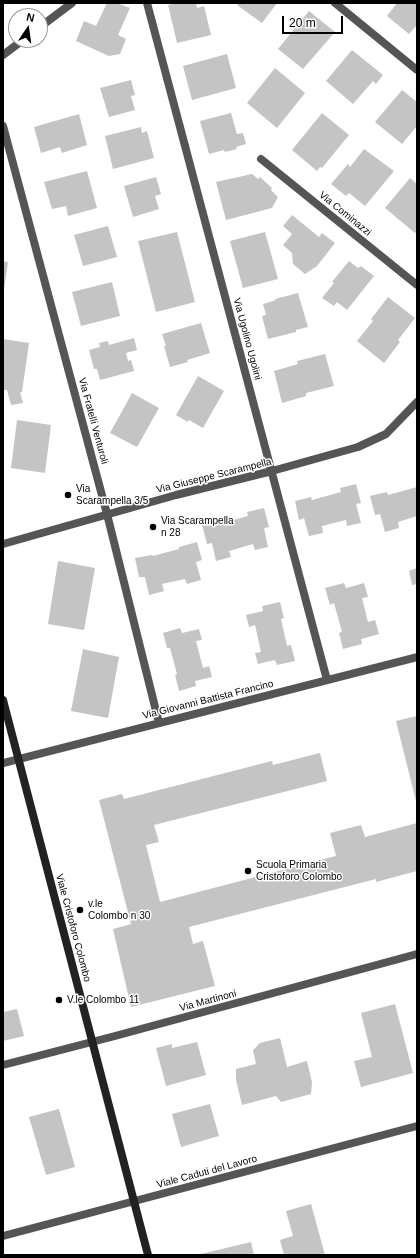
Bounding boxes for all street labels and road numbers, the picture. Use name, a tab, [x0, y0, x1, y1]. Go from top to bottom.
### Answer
street label: Via Cominazzi	[316, 189, 374, 239]
street label: Via Ugolino Ugolini	[230, 297, 264, 381]
street label: Via Fratelli Venturoli	[76, 377, 110, 465]
street label: Via Giuseppe Scarampella	[155, 456, 273, 496]
street label: Via Giovanni Battista Francino	[141, 678, 275, 722]
street label: Viale Cristoforo Colombo	[53, 873, 93, 983]
street label: Via Martinoni	[178, 988, 238, 1014]
street label: Viale Caduti del Lavoro	[156, 1153, 258, 1191]

